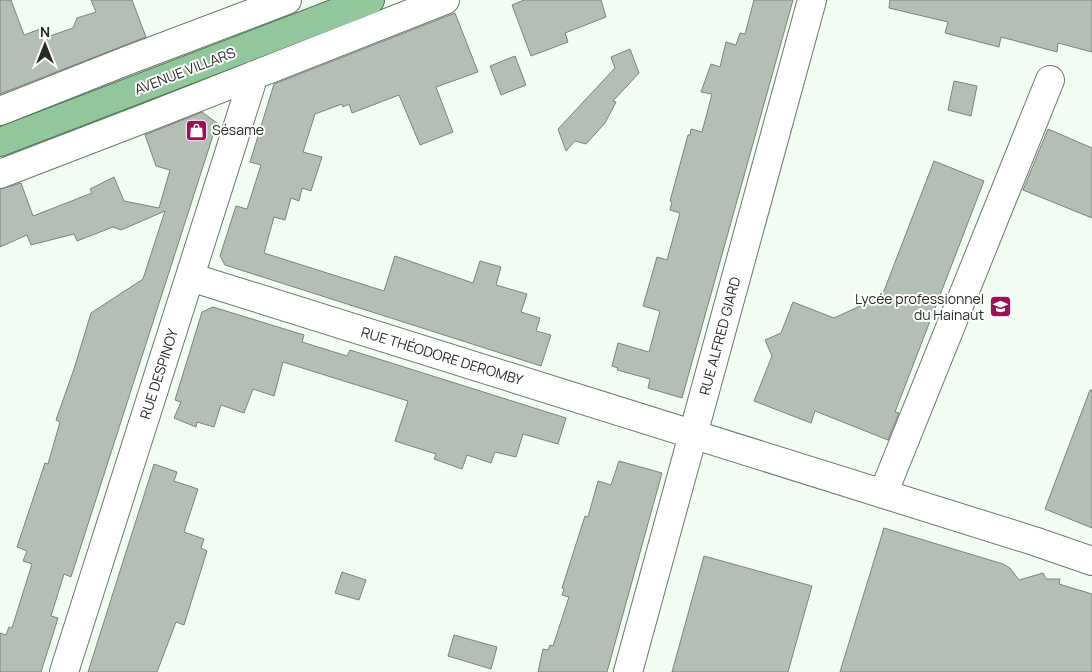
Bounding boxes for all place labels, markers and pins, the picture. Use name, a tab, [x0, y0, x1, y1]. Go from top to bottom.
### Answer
shop icon: Sésame	[184, 118, 208, 142]
place label: Sésame	[212, 120, 264, 139]
place label: Lycée professionnel du Hainaut	[855, 289, 984, 324]
school or university icon: Lycée professionnel du Hainaut	[988, 295, 1012, 319]

